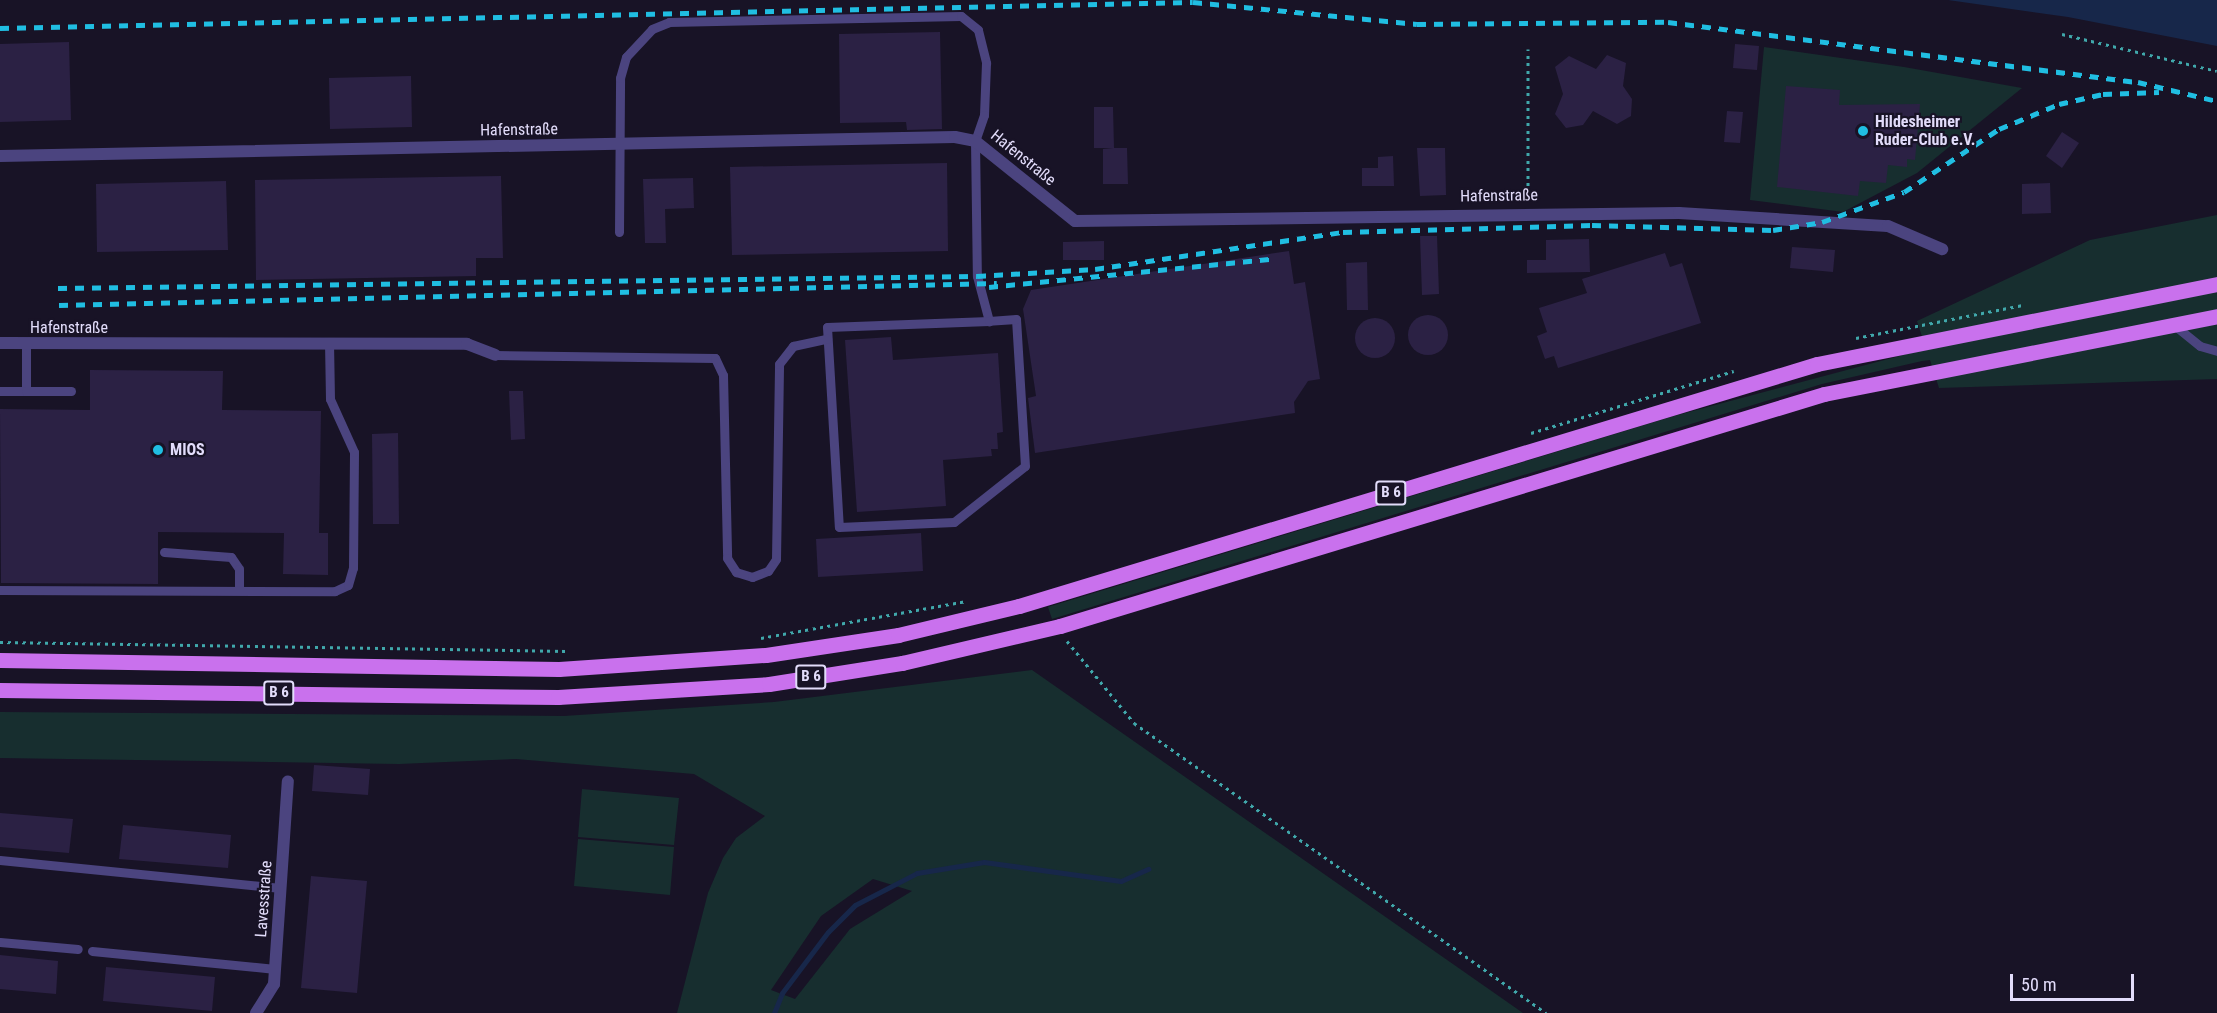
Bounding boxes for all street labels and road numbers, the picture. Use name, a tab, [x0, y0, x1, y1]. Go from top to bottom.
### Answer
street label: Hafenstraße	[480, 120, 558, 140]
street label: Hafenstraße	[987, 126, 1059, 190]
street label: Hafenstraße	[1460, 186, 1538, 206]
street label: Hafenstraße	[30, 318, 108, 338]
road number: B 6	[1374, 481, 1408, 505]
road number: B 6	[794, 665, 828, 689]
road number: B 6	[262, 681, 296, 705]
street label: Lavesstraße	[252, 860, 276, 938]

